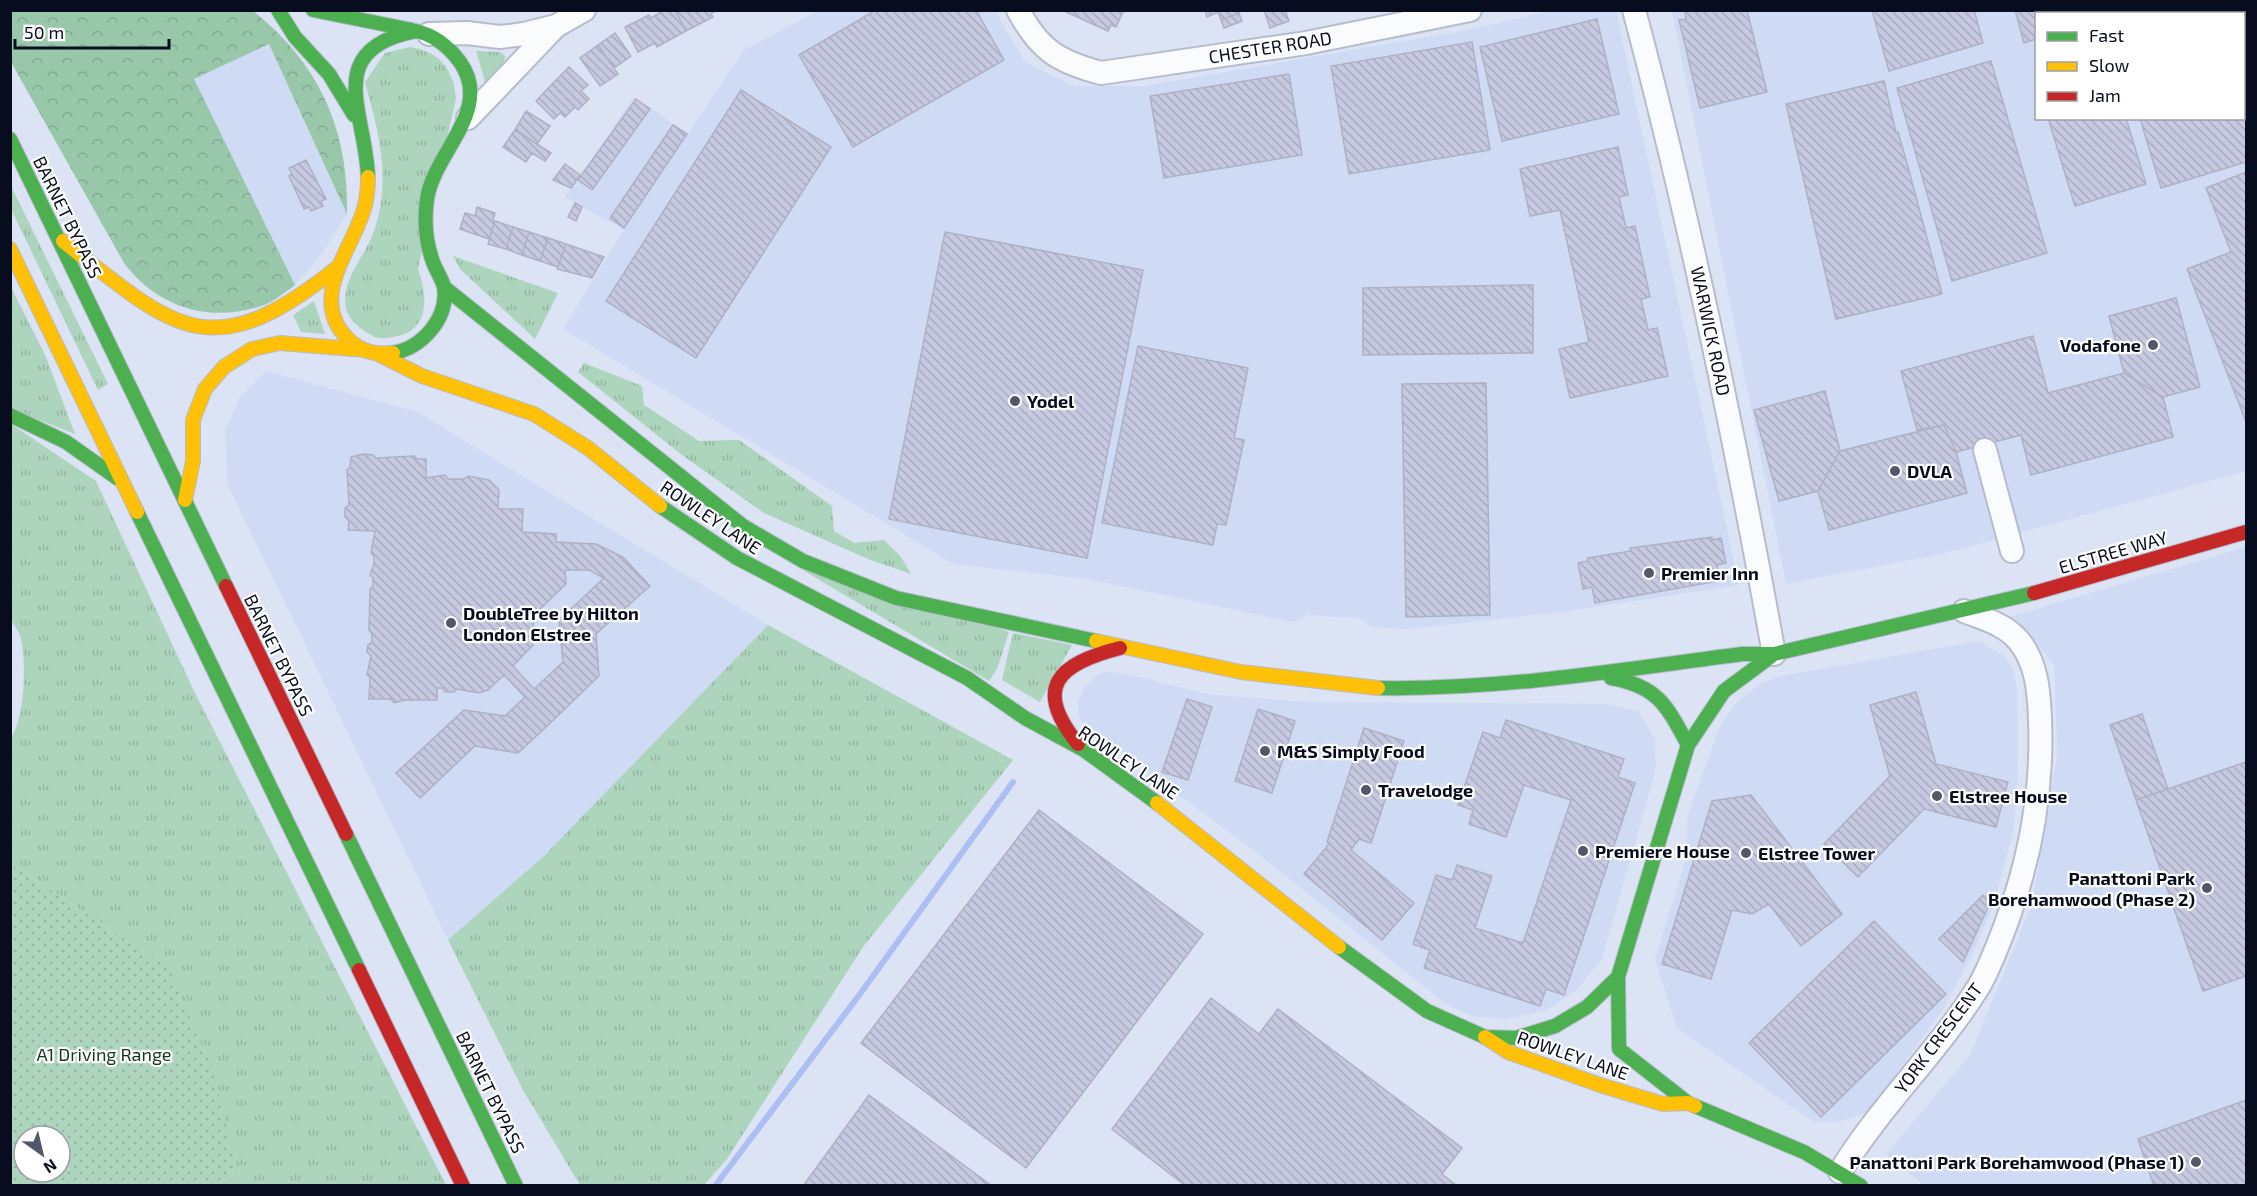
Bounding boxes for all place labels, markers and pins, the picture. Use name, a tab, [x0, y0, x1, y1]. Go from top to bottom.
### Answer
place label: Vodafone	[2060, 334, 2141, 356]
marker: Vodafone	[2146, 338, 2160, 352]
place label: Yodel	[1027, 390, 1074, 412]
marker: Yodel	[1008, 394, 1022, 408]
place label: DVLA	[1907, 460, 1952, 482]
marker: DVLA	[1888, 464, 1902, 478]
place label: Premier Inn	[1661, 562, 1759, 584]
marker: Premier Inn	[1642, 566, 1656, 580]
place label: DoubleTree by Hilton London Elstree	[463, 602, 639, 645]
marker: DoubleTree by Hilton London Elstree	[444, 616, 458, 630]
place label: M&S Simply Food	[1277, 740, 1425, 762]
marker: M&S Simply Food	[1258, 744, 1272, 758]
place label: Travelodge	[1378, 779, 1473, 801]
marker: Travelodge	[1359, 783, 1373, 797]
place label: Elstree House	[1949, 785, 2067, 807]
marker: Elstree House	[1930, 789, 1944, 803]
place label: Premiere House	[1595, 840, 1730, 862]
place label: Elstree Tower	[1758, 842, 1876, 864]
marker: Premiere House	[1576, 844, 1590, 858]
marker: Elstree Tower	[1739, 846, 1753, 860]
place label: Panattoni Park Borehamwood (Phase 2)	[1988, 867, 2195, 910]
marker: Panattoni Park Borehamwood (Phase 2)	[2200, 881, 2214, 895]
place label: Panattoni Park Borehamwood (Phase 1)	[1849, 1151, 2184, 1173]
marker: Panattoni Park Borehamwood (Phase 1)	[2189, 1155, 2203, 1169]

